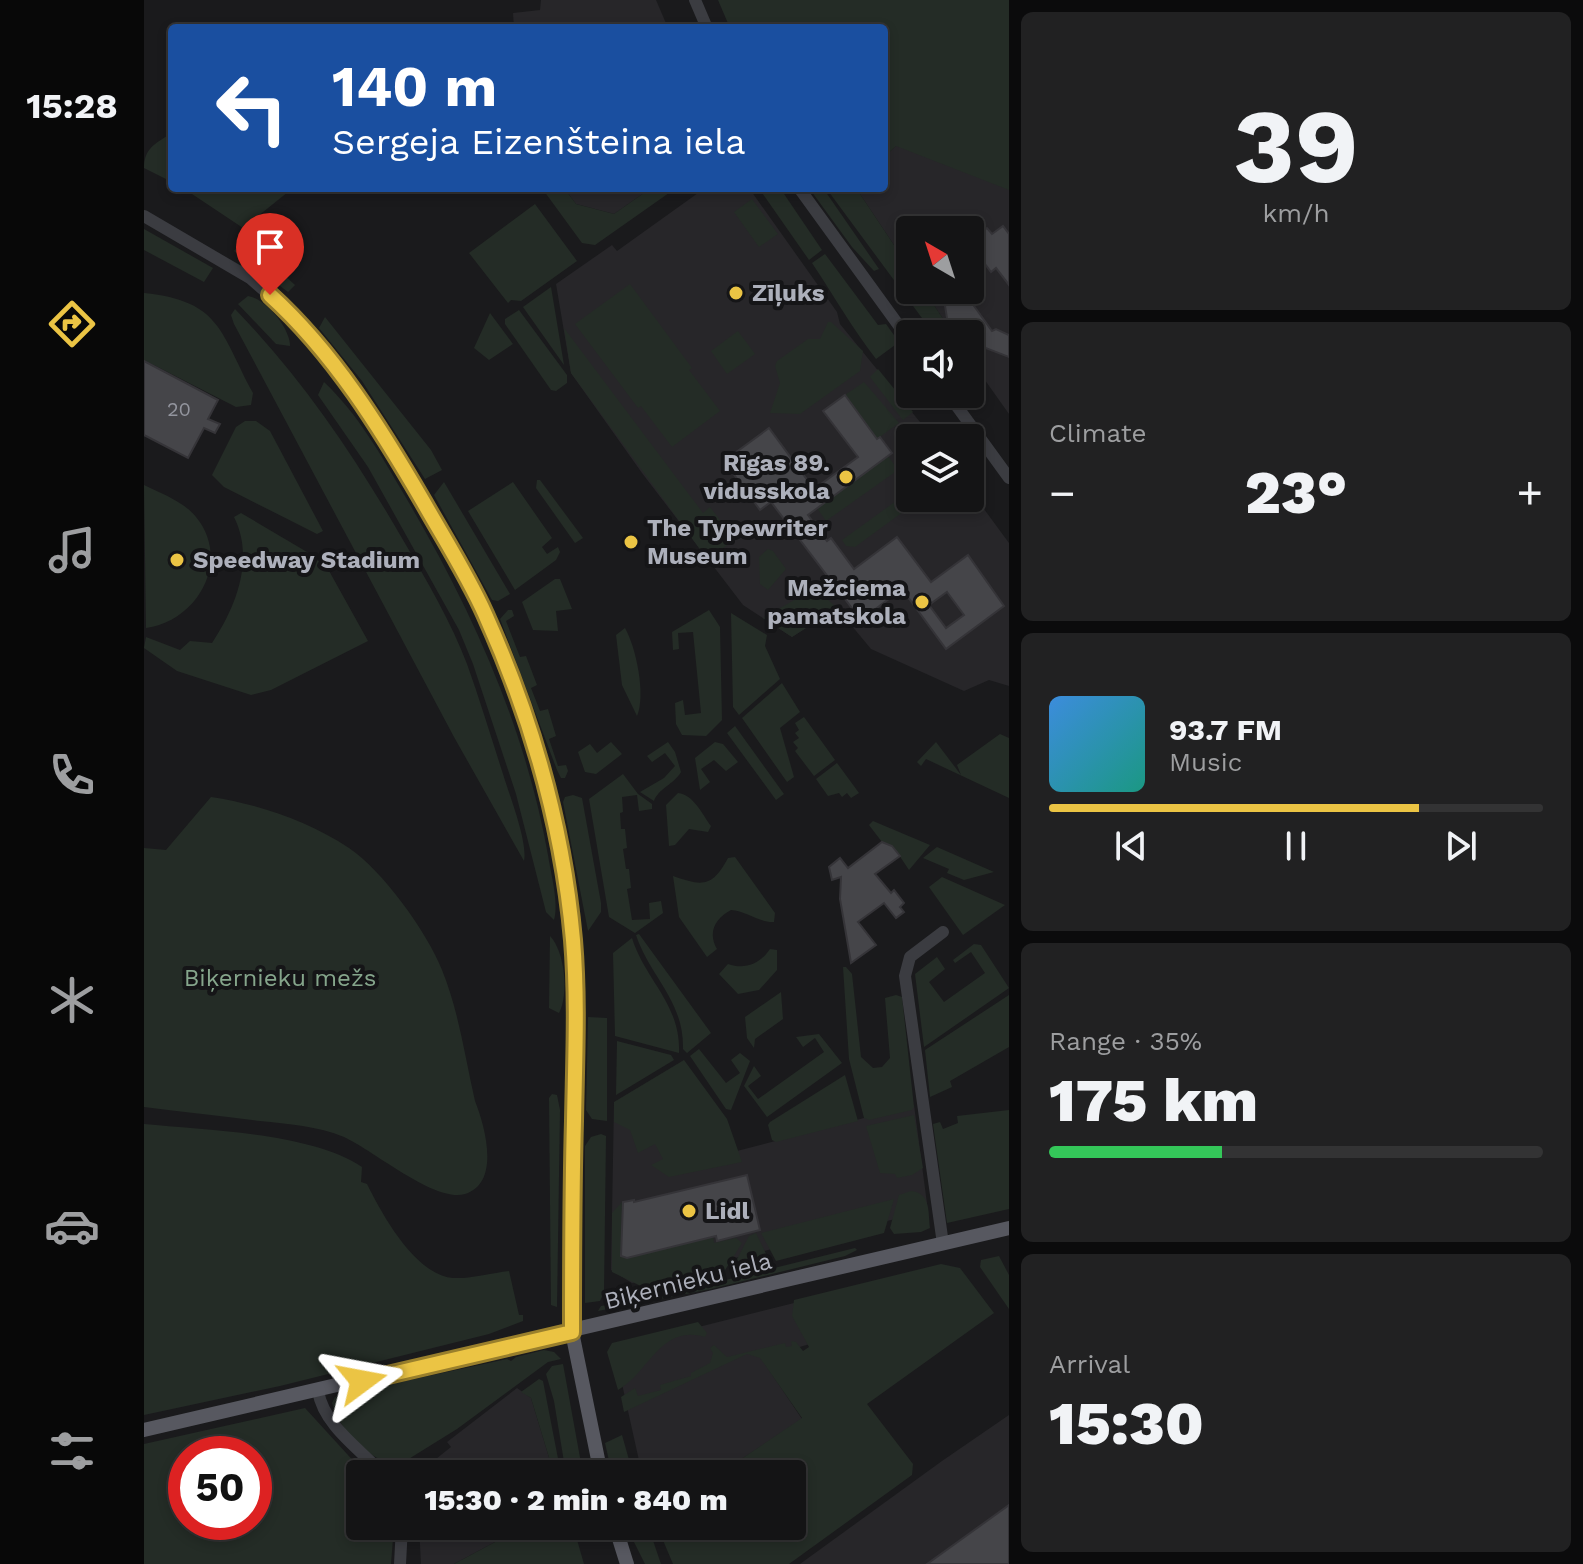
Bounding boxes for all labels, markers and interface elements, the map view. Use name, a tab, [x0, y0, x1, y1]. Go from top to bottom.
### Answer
text: 140 m	[332, 54, 497, 120]
icon: left	[200, 56, 304, 160]
text: 15:28	[26, 85, 118, 127]
text: 39	[1233, 85, 1359, 207]
text: Sergeja Eizenšteina iela	[332, 121, 746, 163]
text: km/h	[1263, 198, 1329, 228]
pin	[236, 213, 304, 295]
north arrow	[896, 216, 984, 304]
map controls	[896, 216, 984, 512]
icon: arrive	[248, 225, 292, 269]
place label: Zīļuks	[752, 279, 825, 307]
marker: Zīļuks	[727, 284, 745, 302]
icon: directions	[44, 296, 100, 352]
button: sound	[896, 320, 984, 408]
house number: 20	[167, 397, 191, 421]
text: Climate	[1049, 418, 1147, 448]
button: layers	[896, 424, 984, 512]
place label: Rīgas 89. vidusskola	[702, 449, 830, 505]
text: 23°	[1245, 457, 1347, 528]
text: −	[1049, 467, 1076, 519]
text: +	[1516, 467, 1543, 519]
marker: Rīgas 89. vidusskola	[837, 468, 855, 486]
place label: The Typewriter Museum	[647, 514, 828, 570]
icon: music	[44, 522, 100, 578]
marker: The Typewriter Museum	[622, 533, 640, 551]
place label: Speedway Stadium	[193, 546, 420, 574]
marker: Speedway Stadium	[168, 551, 186, 569]
place label: Mežciema pamatskola	[767, 574, 906, 630]
marker: Mežciema pamatskola	[913, 593, 931, 611]
text: 93.7 FM	[1169, 712, 1282, 747]
icon: phone	[44, 747, 100, 803]
text: Music	[1169, 747, 1242, 777]
icon: previous	[1109, 824, 1153, 868]
icon: pause	[1274, 824, 1318, 868]
icon: next	[1439, 824, 1483, 868]
park label: Biķernieku mežs	[184, 964, 376, 992]
icon: climate	[44, 972, 100, 1028]
text: Range · 35%	[1049, 1026, 1202, 1056]
text: 175 km	[1049, 1065, 1258, 1136]
place label: Lidl	[705, 1197, 749, 1225]
icon: car	[44, 1198, 100, 1254]
marker: Lidl	[680, 1202, 698, 1220]
street label: Biķernieku iela	[601, 1247, 775, 1315]
position arrow	[320, 1339, 404, 1423]
text: Arrival	[1049, 1349, 1130, 1379]
text: 15:30	[1049, 1388, 1204, 1459]
icon: filters	[44, 1423, 100, 1479]
speed limit sign: 50	[168, 1436, 272, 1540]
text: 15:30 · 2 min · 840 m	[424, 1482, 728, 1517]

